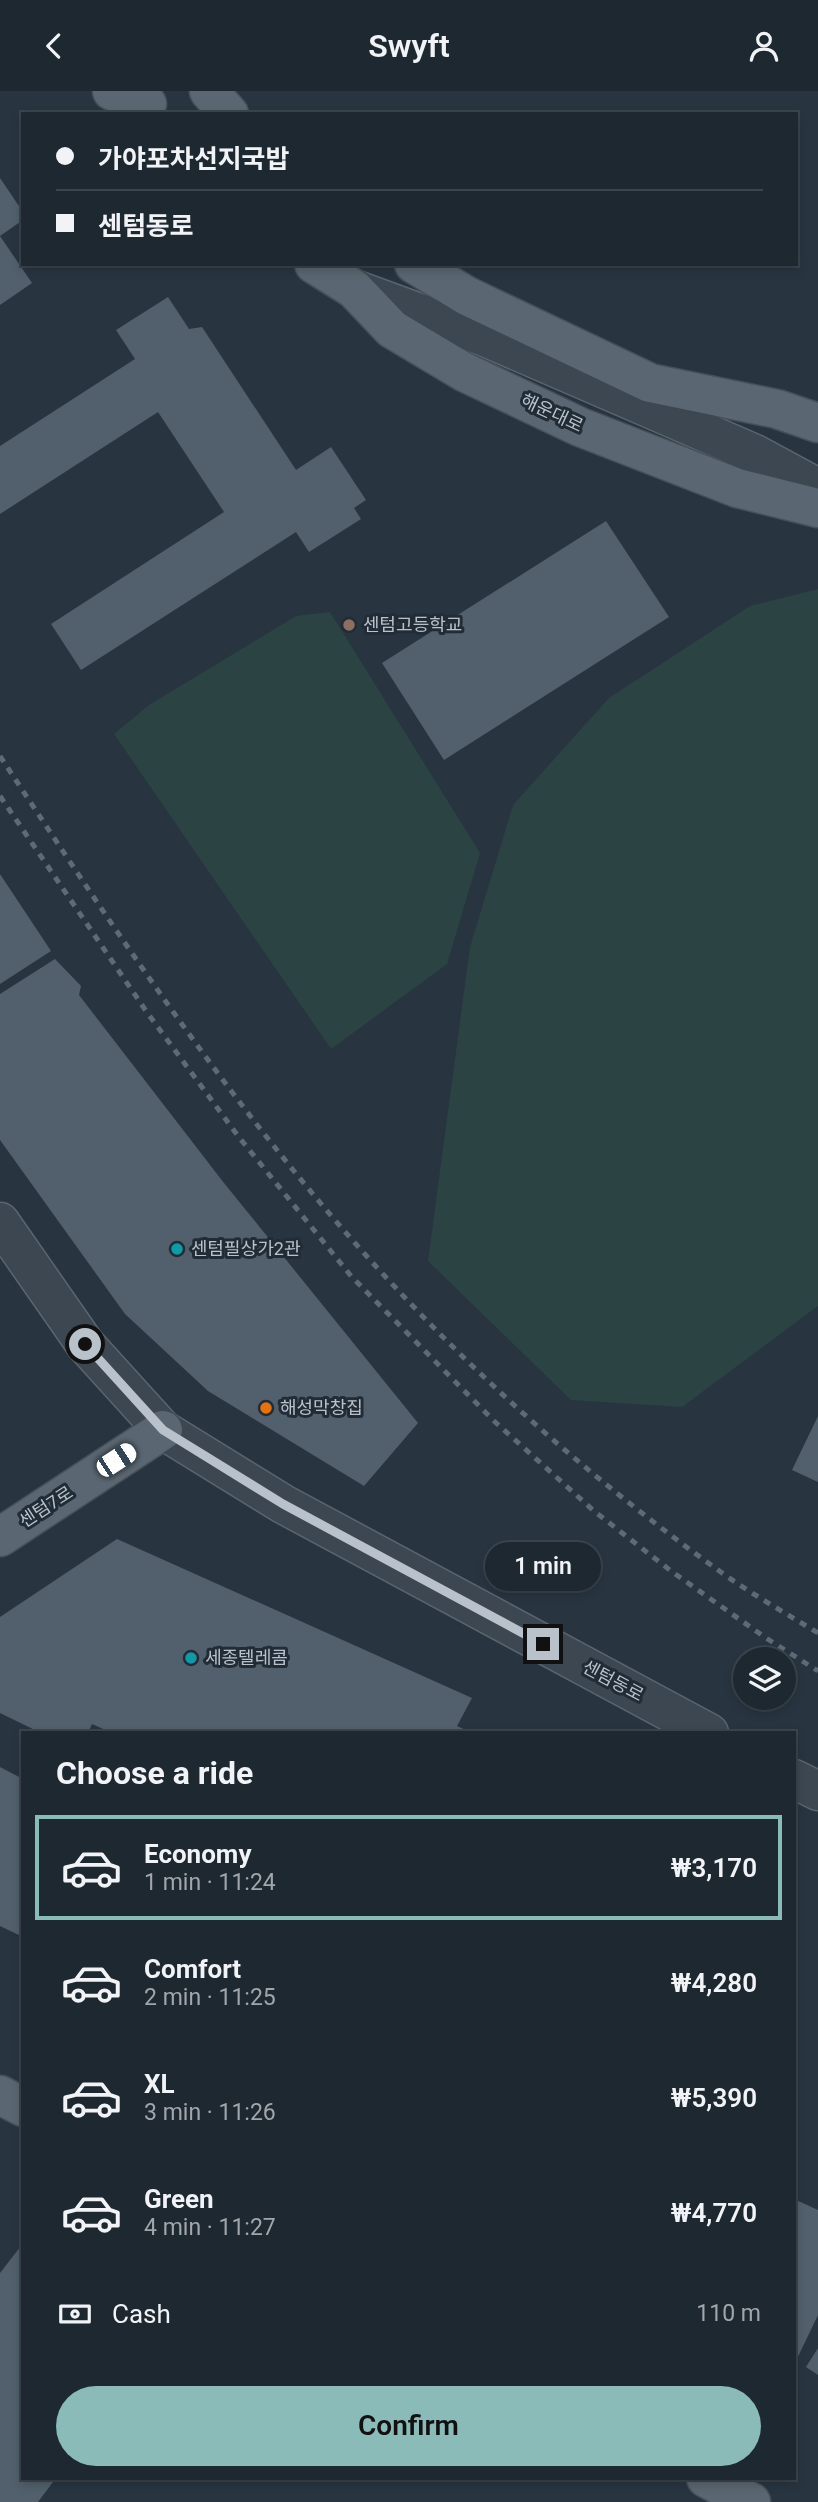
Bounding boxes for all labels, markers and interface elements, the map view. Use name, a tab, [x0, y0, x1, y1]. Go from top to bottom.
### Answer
icon: back	[35, 27, 73, 65]
text: Swyft	[368, 27, 450, 65]
icon: person	[745, 27, 783, 65]
text: 가야포차선지국밥	[98, 144, 289, 174]
text: 센텀동로	[98, 211, 194, 241]
street label: 해운대로	[518, 389, 587, 436]
place label: 센텀고등학교	[363, 614, 462, 635]
marker: 센텀고등학교	[341, 617, 357, 633]
place label: 센텀필상가2관	[191, 1238, 301, 1259]
marker: 센텀필상가2관	[169, 1241, 185, 1257]
route start	[69, 1328, 101, 1360]
place label: 해성막창집	[280, 1397, 363, 1418]
marker: 해성막창집	[258, 1400, 274, 1416]
car	[93, 1440, 140, 1480]
street label: 센텀7로	[15, 1481, 77, 1532]
callout: 1 min	[485, 1543, 601, 1591]
text: 1 min	[514, 1553, 572, 1580]
route end	[527, 1628, 559, 1660]
place label: 세종텔레콤	[205, 1647, 288, 1668]
map controls	[733, 1647, 796, 1710]
button: layers	[733, 1647, 796, 1710]
marker: 세종텔레콤	[183, 1650, 199, 1666]
street label: 센텀동로	[579, 1656, 647, 1705]
text: Choose a ride	[56, 1754, 253, 1792]
icon: car	[60, 1836, 123, 1899]
text: Economy	[144, 1839, 251, 1869]
text: ₩3,170	[671, 1853, 757, 1883]
text: 1 min · 11:24	[144, 1869, 276, 1896]
icon: car	[60, 1951, 123, 2014]
text: Comfort	[144, 1954, 241, 1984]
text: ₩4,280	[671, 1968, 757, 1998]
text: 2 min · 11:25	[144, 1984, 276, 2011]
icon: car	[60, 2066, 123, 2129]
text: XL	[144, 2069, 175, 2099]
text: ₩5,390	[671, 2083, 757, 2113]
text: 3 min · 11:26	[144, 2099, 276, 2126]
icon: car	[60, 2181, 123, 2244]
text: Green	[144, 2184, 214, 2214]
text: ₩4,770	[671, 2198, 757, 2228]
text: 4 min · 11:27	[144, 2214, 276, 2241]
icon: cash	[56, 2295, 94, 2333]
text: Cash	[112, 2299, 171, 2329]
text: 110 m	[696, 2300, 761, 2327]
button: Confirm	[56, 2386, 761, 2466]

